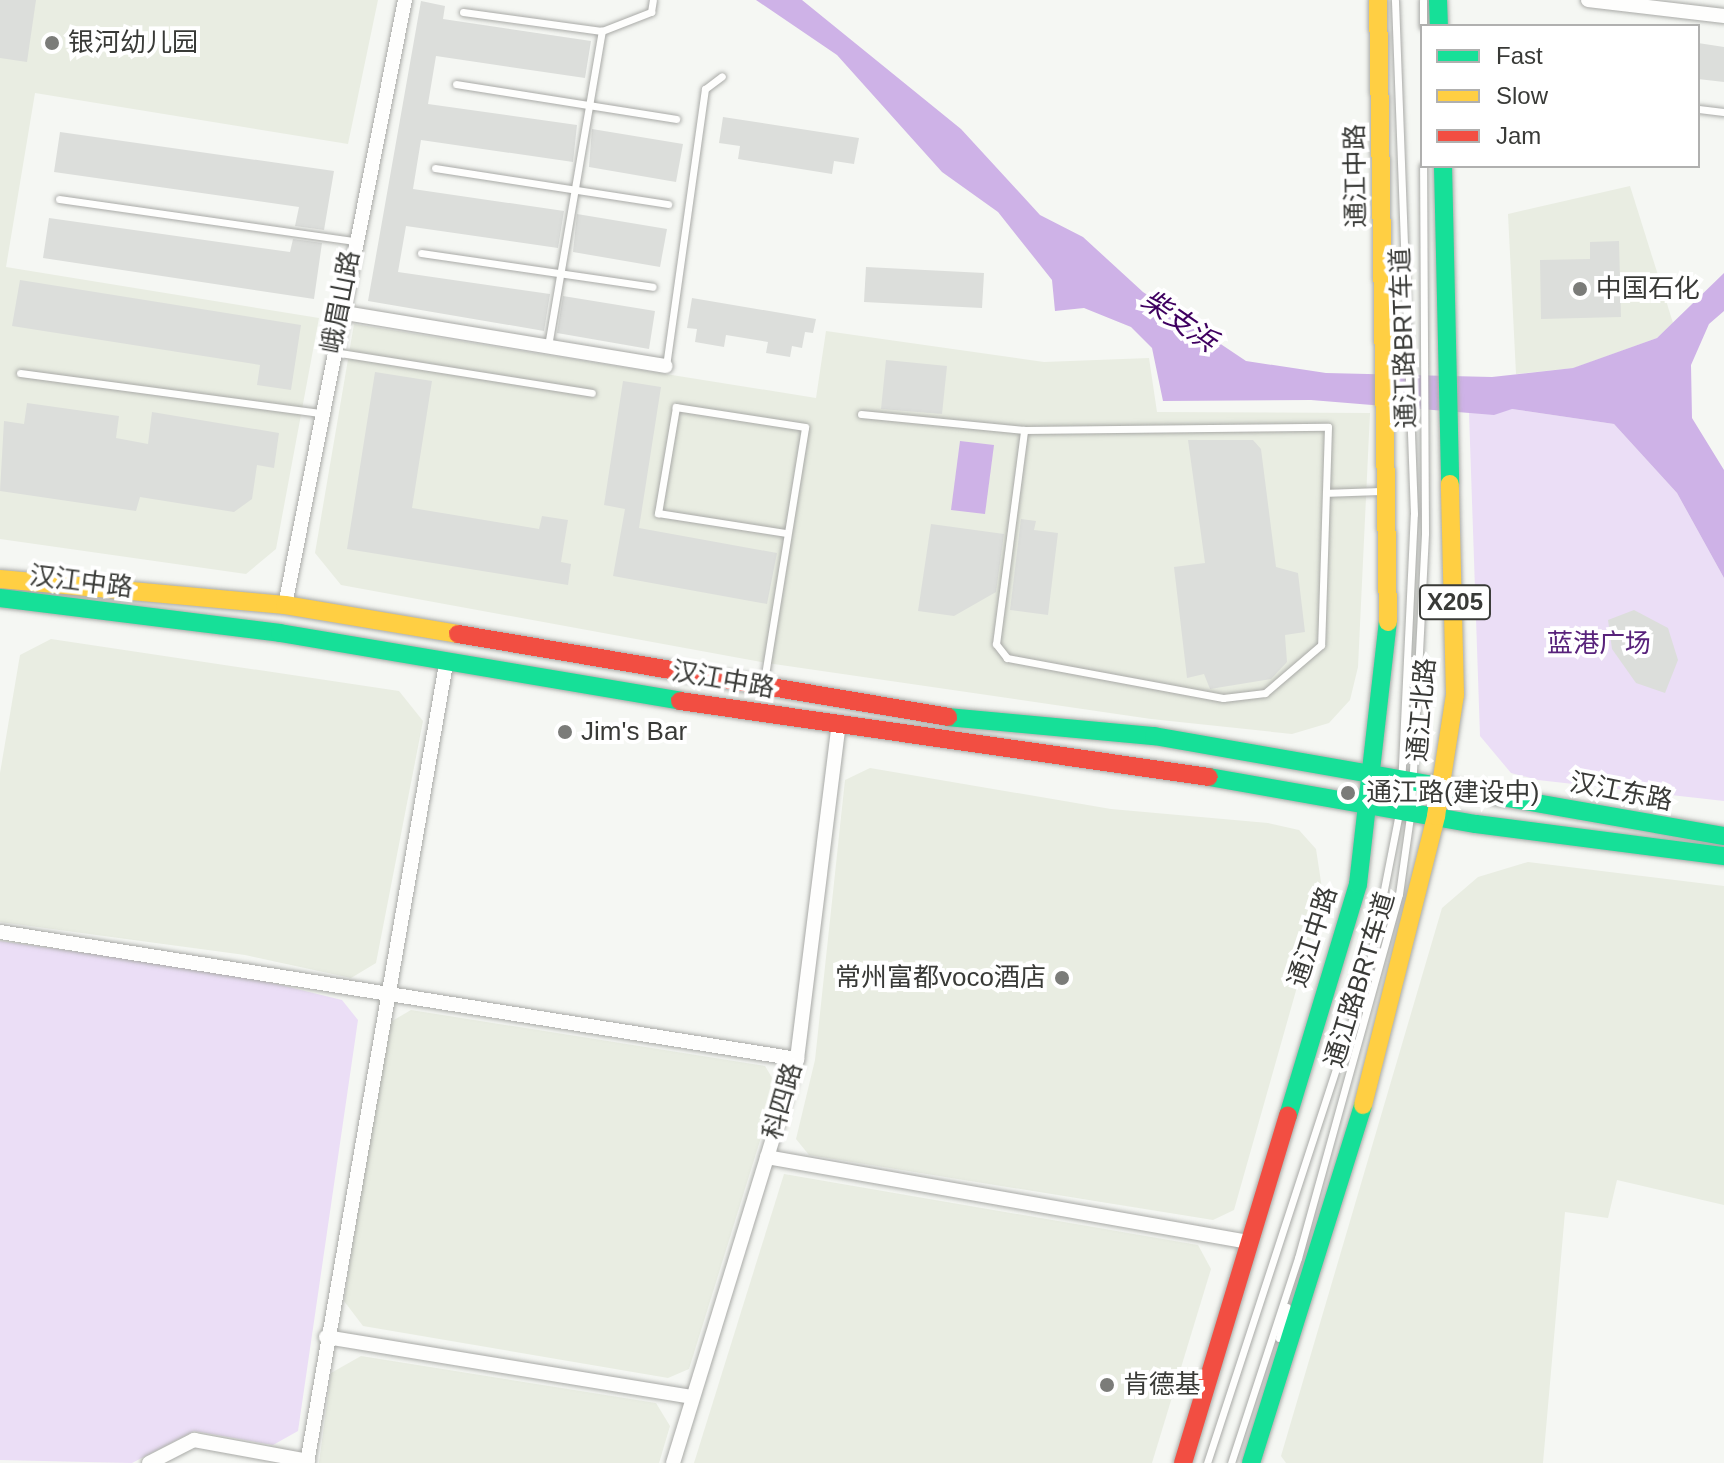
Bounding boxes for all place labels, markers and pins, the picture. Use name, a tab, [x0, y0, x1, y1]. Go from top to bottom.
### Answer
place label: 银河幼儿园	[68, 27, 198, 59]
marker: 银河幼儿园	[43, 34, 61, 52]
place label: 中国石化	[1596, 273, 1700, 305]
marker: 中国石化	[1571, 280, 1589, 298]
place label: Jim's Bar	[581, 716, 687, 748]
marker: Jim's Bar	[556, 723, 574, 741]
place label: 通江路(建设中)	[1366, 777, 1539, 809]
marker: 通江路(建设中)	[1337, 782, 1359, 804]
place label: 常州富都voco酒店	[835, 962, 1046, 994]
marker: 常州富都voco酒店	[1053, 969, 1071, 987]
place label: 肯德基	[1123, 1369, 1201, 1401]
marker: 肯德基	[1098, 1376, 1116, 1394]

